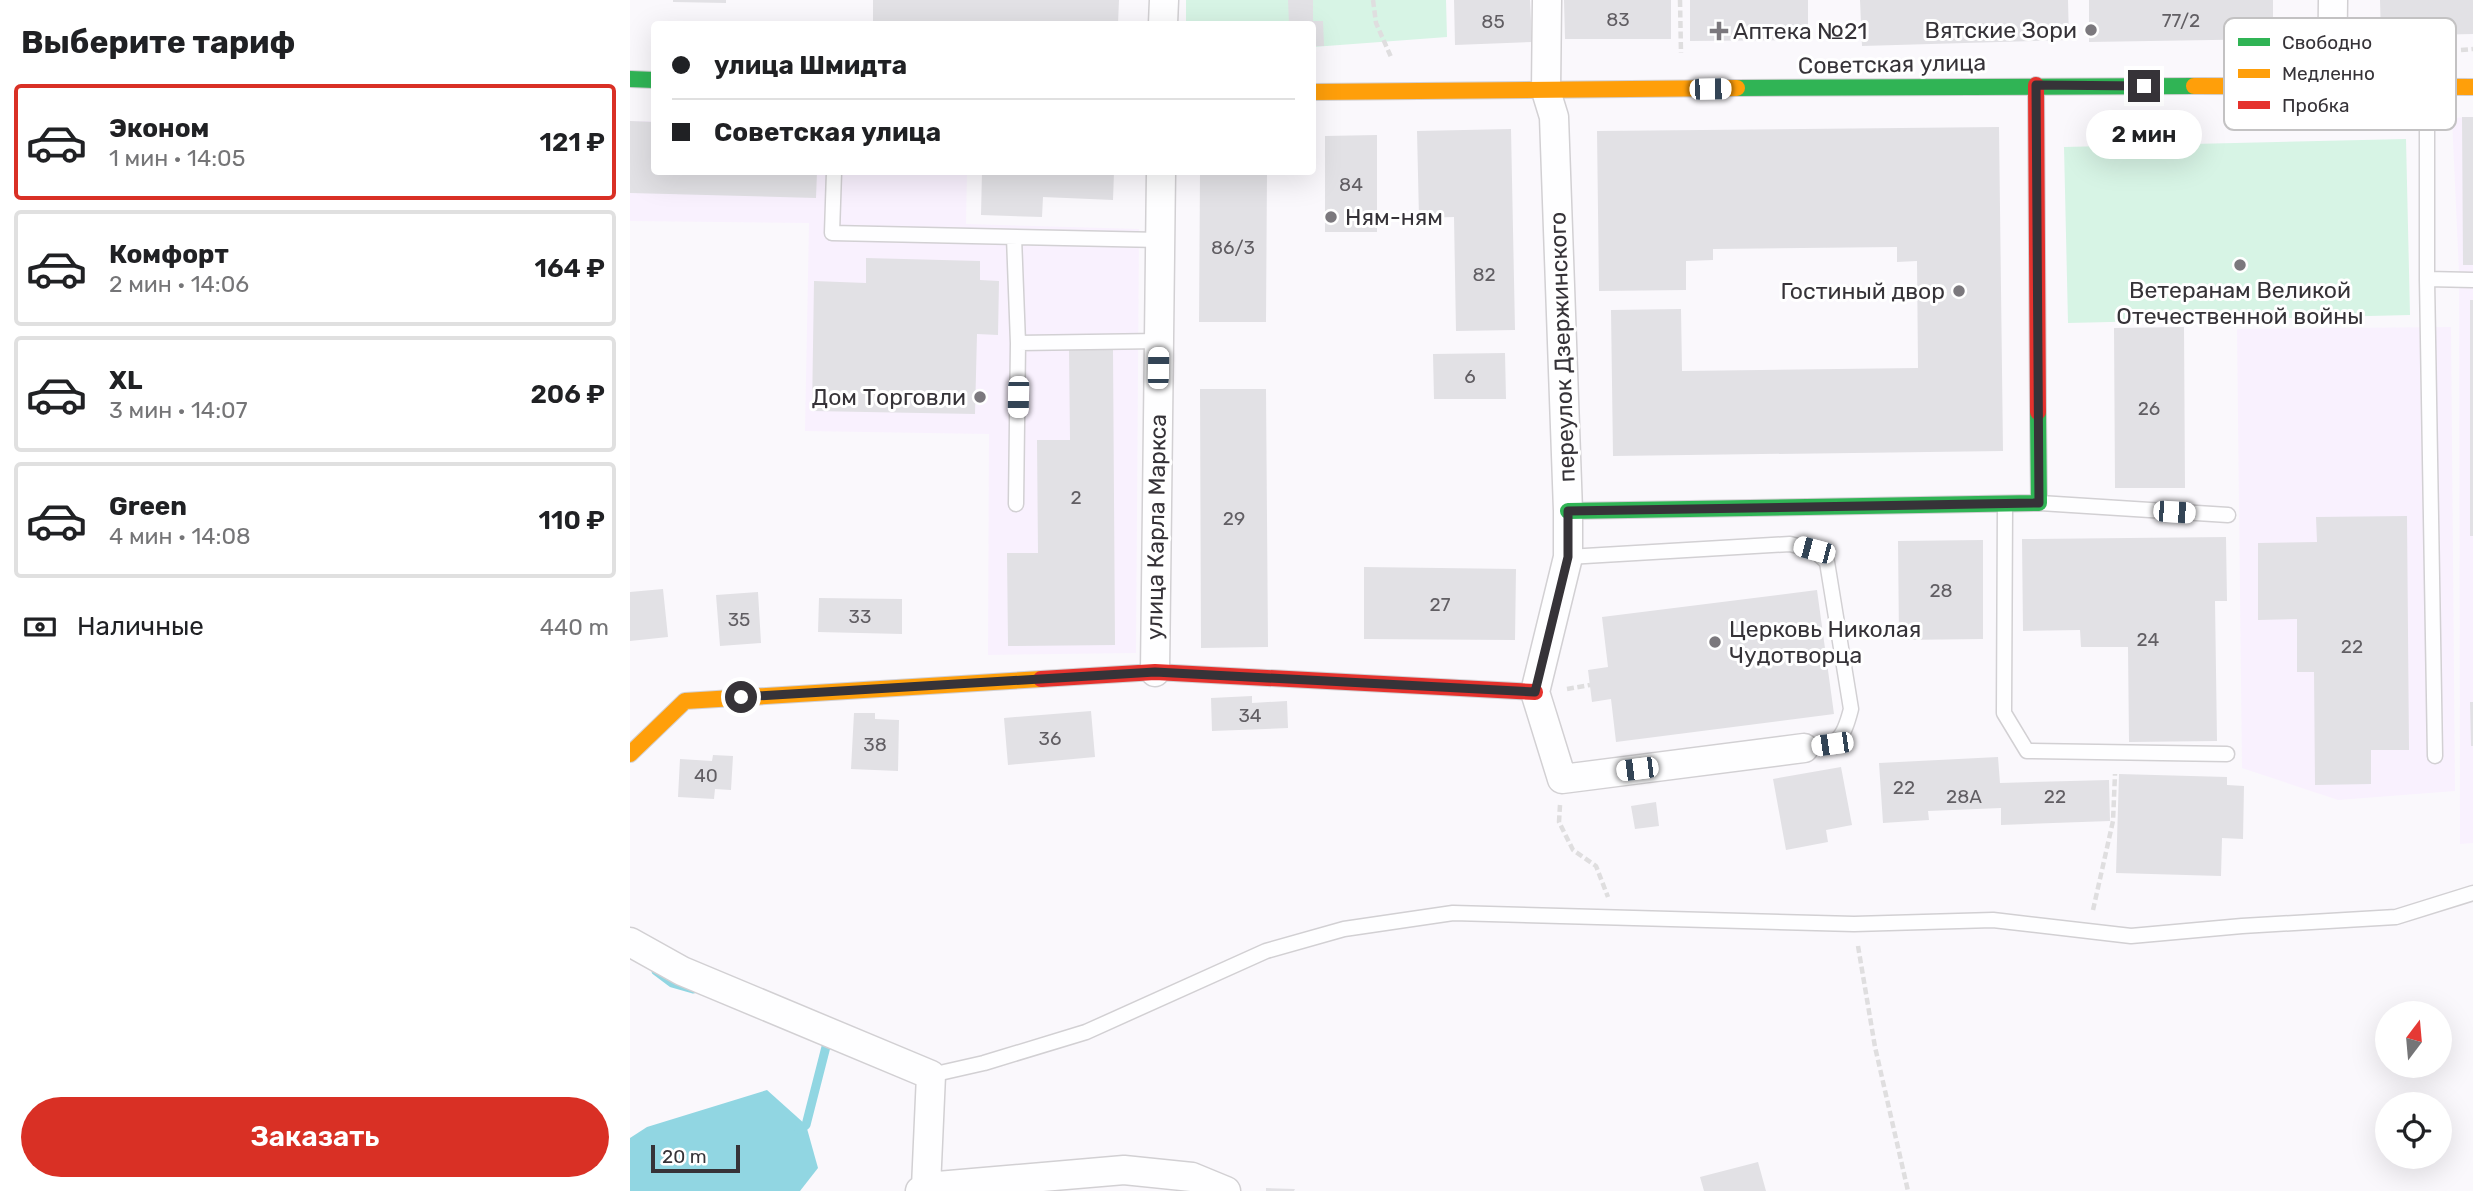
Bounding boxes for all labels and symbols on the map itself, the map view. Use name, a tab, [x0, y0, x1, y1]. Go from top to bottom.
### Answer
house number: 83	[1606, 8, 1630, 31]
house number: 77/2	[2162, 9, 2200, 32]
house number: 85	[1481, 10, 1505, 33]
place label: Вятские Зори	[1925, 16, 2077, 44]
place label: Аптека №21	[1733, 17, 1867, 45]
legend	[2224, 18, 2456, 130]
marker: Вятские Зори	[2083, 22, 2099, 38]
marker: Аптека №21	[1711, 23, 1727, 39]
text: Свободно	[2282, 31, 2372, 54]
street label: Советская улица	[1798, 48, 1986, 80]
text: Медленно	[2282, 62, 2375, 85]
route end	[2128, 70, 2160, 102]
car	[1689, 78, 1732, 100]
text: Пробка	[2282, 94, 2350, 117]
callout: 2 мин	[2086, 110, 2202, 160]
house number: 84	[1339, 173, 1363, 196]
place label: Ням-ням	[1345, 203, 1443, 231]
marker: Ням-ням	[1323, 209, 1339, 225]
street label: переулок Дзержинского	[1543, 211, 1581, 483]
house number: 86/3	[1211, 236, 1255, 259]
marker: Ветеранам Великой Отечественной войны	[2232, 257, 2248, 273]
house number: 82	[1472, 263, 1496, 286]
place label: Ветеранам Великой Отечественной войны	[2116, 276, 2364, 330]
place label: Гостиный двор	[1781, 277, 1945, 305]
marker: Гостиный двор	[1951, 283, 1967, 299]
car	[1148, 347, 1169, 389]
house number: 6	[1464, 365, 1476, 388]
car	[1008, 376, 1029, 418]
place label: Дом Торговли	[812, 383, 966, 411]
marker: Дом Торговли	[972, 389, 988, 405]
house number: 26	[2138, 397, 2160, 420]
street label: улица Карла Маркса	[1140, 414, 1172, 640]
house number: 2	[1070, 486, 1082, 509]
car	[2153, 500, 2196, 524]
house number: 29	[1223, 507, 1245, 530]
car	[1791, 534, 1838, 566]
house number: 28	[1929, 579, 1953, 602]
house number: 27	[1430, 593, 1451, 616]
house number: 33	[849, 605, 871, 628]
house number: 35	[728, 608, 750, 631]
place label: Церковь Николая Чудотворца	[1729, 615, 1921, 669]
house number: 24	[2137, 628, 2160, 651]
marker: Церковь Николая Чудотворца	[1707, 634, 1723, 650]
house number: 22	[2341, 635, 2363, 658]
route start	[725, 681, 757, 713]
house number: 34	[1238, 704, 1262, 727]
house number: 36	[1039, 727, 1061, 750]
car	[1810, 731, 1855, 757]
house number: 38	[863, 733, 887, 756]
car	[1615, 756, 1660, 782]
house number: 40	[694, 764, 718, 787]
house number: 22	[1893, 776, 1915, 799]
house number: 28А	[1946, 785, 1982, 808]
house number: 22	[2044, 785, 2066, 808]
north arrow	[2375, 1001, 2452, 1078]
scale bar	[651, 1142, 740, 1174]

